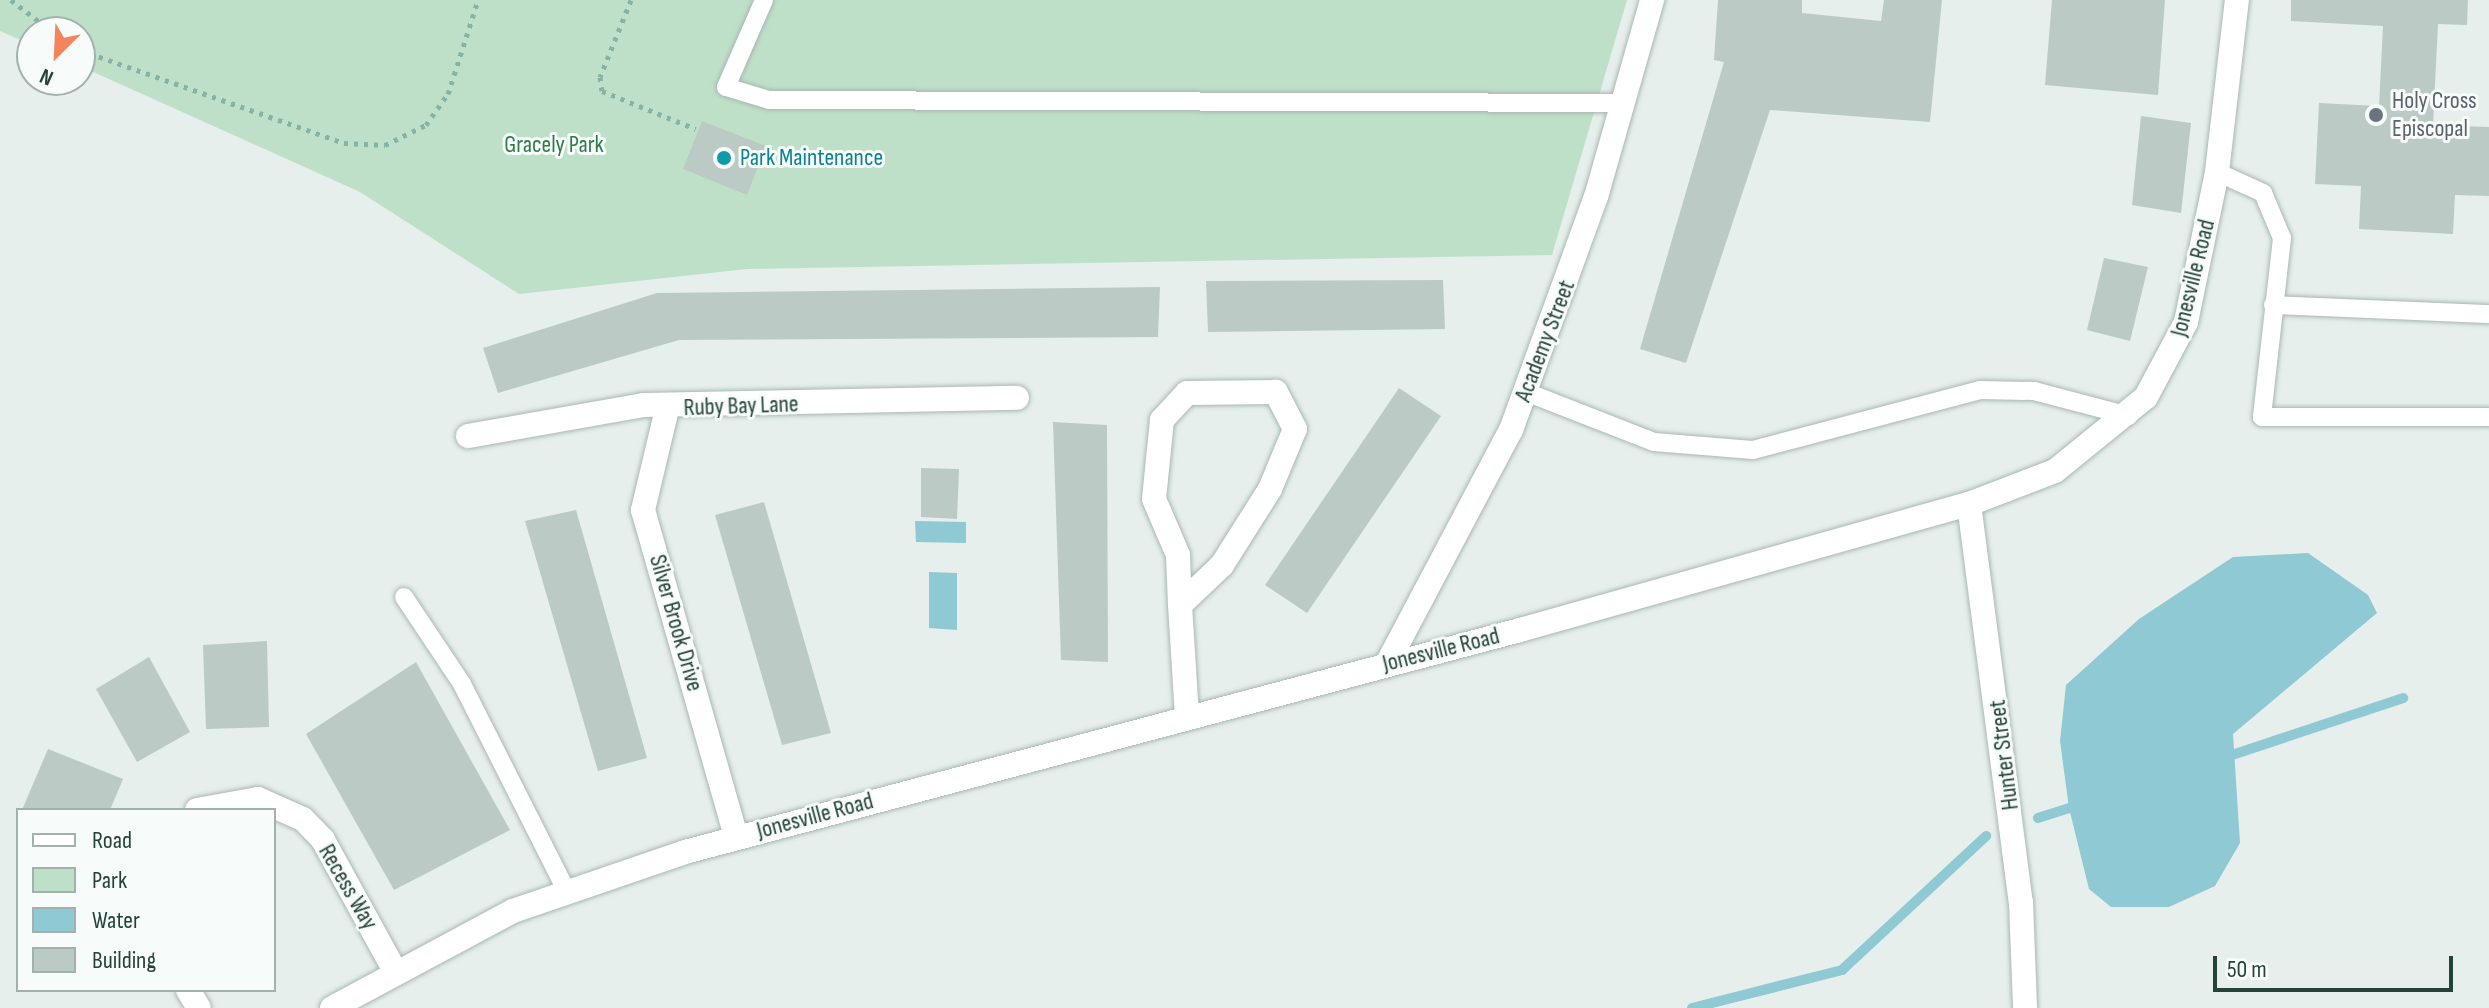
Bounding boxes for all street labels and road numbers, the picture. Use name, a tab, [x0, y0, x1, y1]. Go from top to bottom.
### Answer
street label: Jonesville Road	[2165, 217, 2221, 339]
street label: Academy Street	[1509, 276, 1581, 406]
street label: Ruby Bay Lane	[683, 390, 799, 422]
street label: Silver Brook Drive	[643, 551, 709, 695]
street label: Jonesville Road	[1380, 622, 1502, 678]
street label: Hunter Street	[1983, 698, 2025, 812]
street label: Jonesville Road	[754, 787, 876, 845]
street label: Recess Way	[312, 839, 384, 935]

